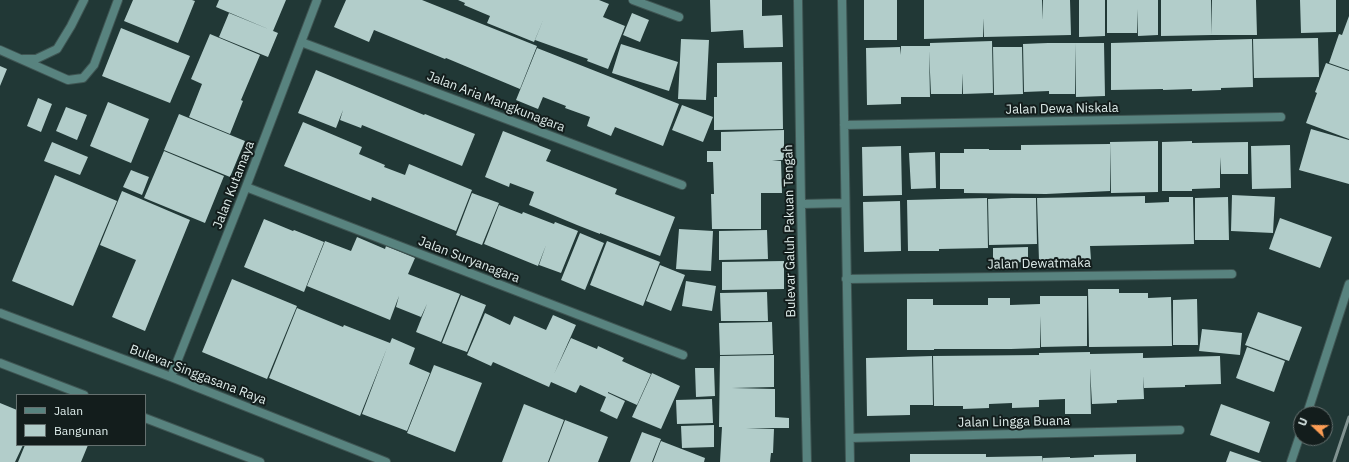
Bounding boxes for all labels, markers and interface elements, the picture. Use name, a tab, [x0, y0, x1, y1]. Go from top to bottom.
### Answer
street label: Jalan Aria Mangkunagara	[425, 68, 567, 136]
street label: Jalan Dewa Niskala	[1005, 100, 1119, 118]
street label: Jalan Kutamaya	[210, 139, 258, 231]
street label: Bulevar Galuh Pakuan Tengah	[781, 144, 799, 318]
street label: Jalan Suryanagara	[416, 233, 522, 287]
street label: Jalan Dewatmaka	[987, 255, 1091, 273]
street label: Bulevar Singgasana Raya	[127, 342, 269, 408]
legend	[16, 394, 146, 446]
text: Jalan	[54, 403, 83, 418]
north arrow	[1293, 406, 1333, 446]
street label: Jalan Lingga Buana	[958, 413, 1070, 431]
text: U	[1295, 416, 1311, 428]
text: Bangunan	[54, 423, 108, 438]

